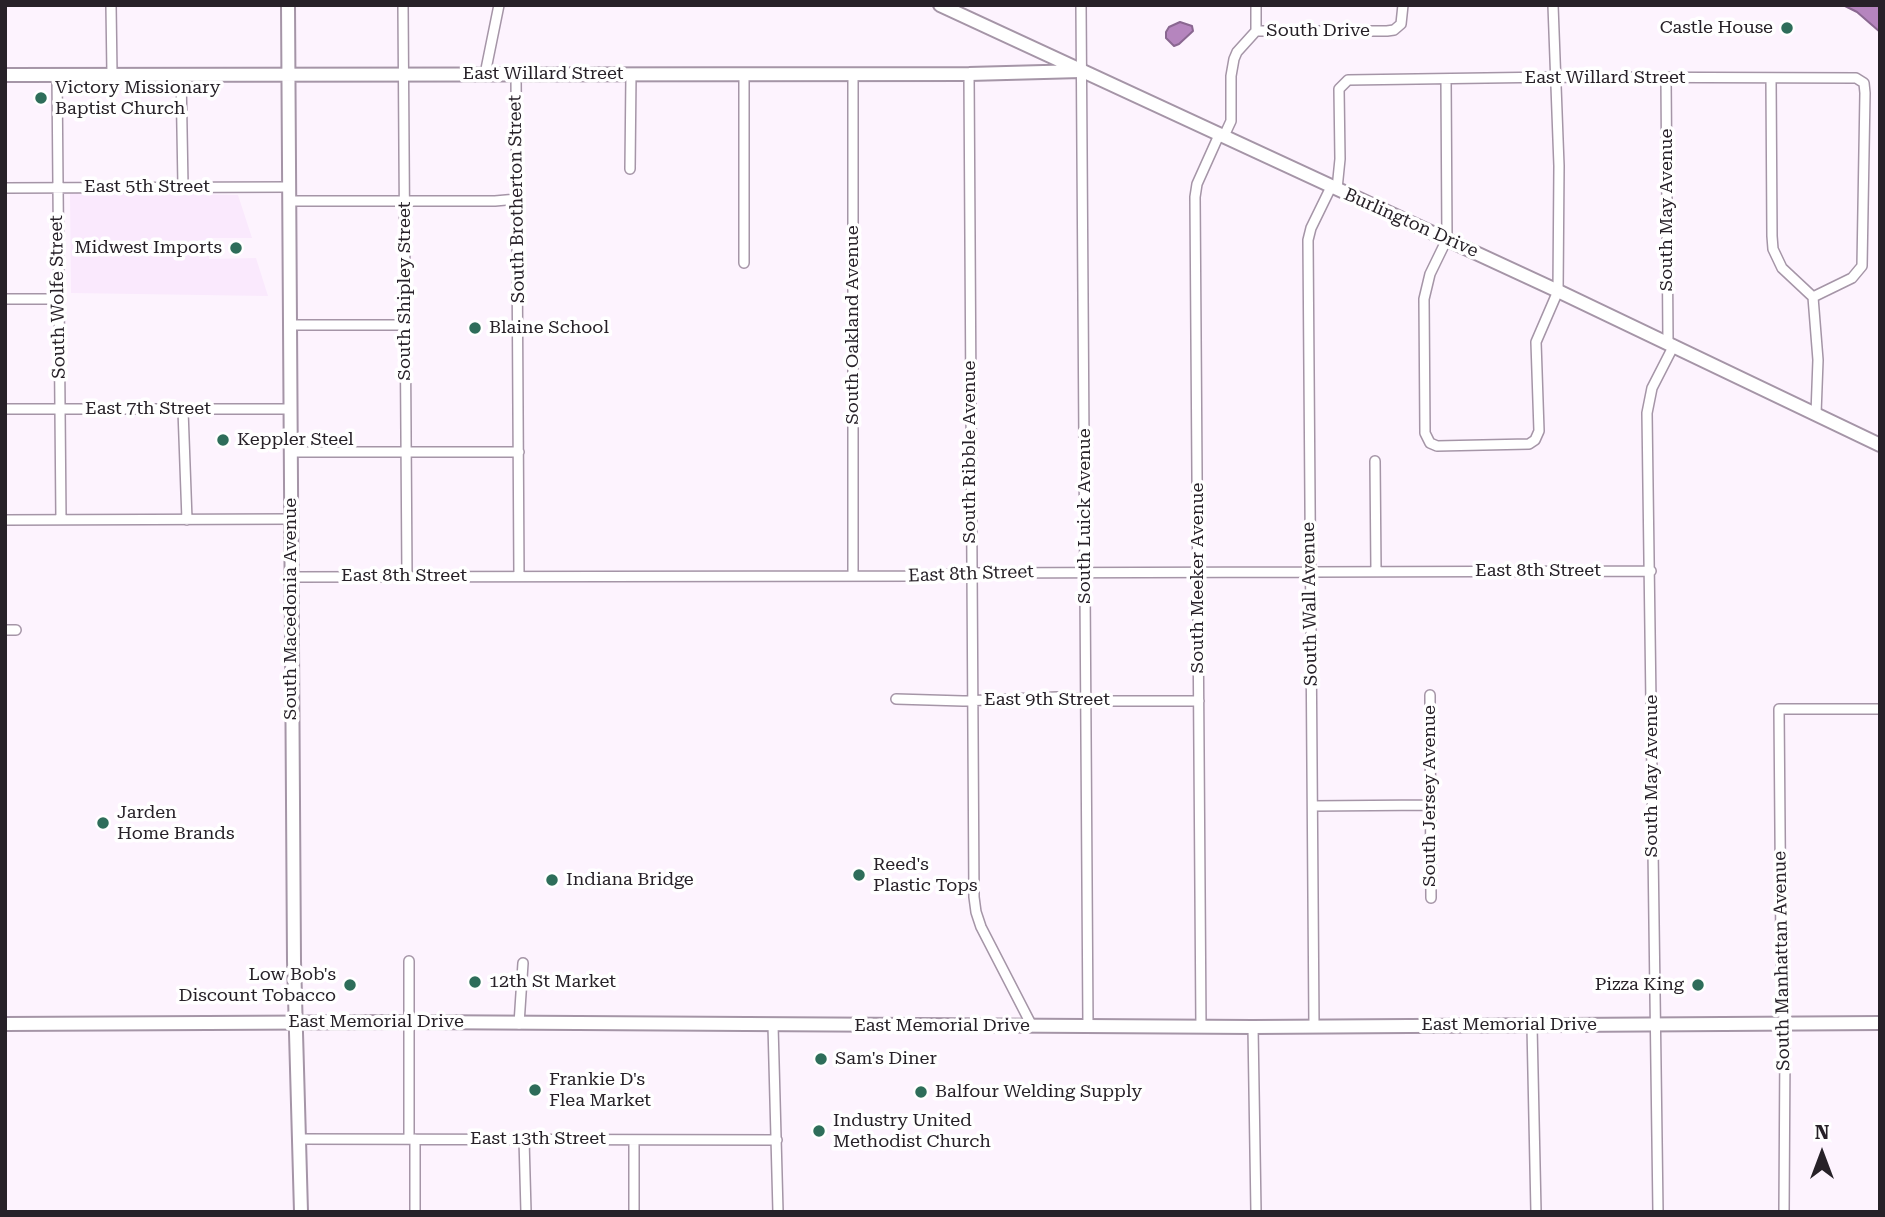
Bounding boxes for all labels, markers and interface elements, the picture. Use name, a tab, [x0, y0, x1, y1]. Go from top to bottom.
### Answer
place label: Castle House	[1660, 17, 1773, 39]
street label: South Drive	[1266, 20, 1370, 42]
marker: Castle House	[1779, 20, 1795, 36]
street label: East Willard Street	[463, 63, 623, 85]
street label: East Willard Street	[1525, 67, 1685, 89]
place label: Victory Missionary Baptist Church	[55, 77, 220, 119]
marker: Victory Missionary Baptist Church	[33, 90, 49, 106]
street label: South Brotherton Street	[504, 95, 530, 303]
street label: South May Avenue	[1656, 129, 1678, 291]
street label: East 5th Street	[84, 176, 210, 198]
street label: Burlington Drive	[1341, 184, 1481, 262]
street label: South Shipley Street	[394, 201, 416, 381]
street label: South Wolfe Street	[46, 215, 70, 379]
street label: South Oakland Avenue	[842, 225, 864, 425]
place label: Midwest Imports	[74, 237, 222, 259]
marker: Midwest Imports	[228, 240, 244, 256]
place label: Blaine School	[489, 317, 609, 339]
marker: Blaine School	[467, 320, 483, 336]
street label: South Ribble Avenue	[959, 361, 981, 543]
street label: East 7th Street	[85, 398, 211, 420]
street label: South Luick Avenue	[1074, 428, 1096, 604]
place label: Keppler Steel	[237, 429, 353, 451]
marker: Keppler Steel	[215, 432, 231, 448]
street label: South Meeker Avenue	[1187, 483, 1209, 673]
street label: South Macedonia Avenue	[280, 498, 302, 720]
street label: South Wall Avenue	[1298, 522, 1322, 686]
street label: East 8th Street	[1475, 560, 1601, 582]
street label: East 8th Street	[908, 561, 1034, 587]
street label: East 8th Street	[341, 565, 467, 587]
street label: East 9th Street	[984, 689, 1110, 711]
street label: South May Avenue	[1641, 695, 1663, 857]
street label: South Jersey Avenue	[1419, 705, 1441, 887]
place label: Jarden Home Brands	[117, 802, 234, 844]
marker: Jarden Home Brands	[95, 815, 111, 831]
street label: South Manhattan Avenue	[1769, 851, 1795, 1071]
place label: Reed's Plastic Tops	[873, 854, 978, 896]
marker: Reed's Plastic Tops	[851, 867, 867, 883]
place label: Indiana Bridge	[566, 869, 694, 891]
marker: Indiana Bridge	[544, 872, 560, 888]
place label: Low Bob's Discount Tobacco	[178, 964, 336, 1006]
place label: 12th St Market	[489, 971, 616, 993]
marker: 12th St Market	[467, 974, 483, 990]
place label: Pizza King	[1595, 974, 1684, 996]
marker: Low Bob's Discount Tobacco	[342, 977, 358, 993]
marker: Pizza King	[1690, 977, 1706, 993]
street label: East Memorial Drive	[288, 1011, 464, 1033]
street label: East Memorial Drive	[1421, 1014, 1597, 1036]
street label: East Memorial Drive	[854, 1015, 1030, 1037]
place label: Sam's Diner	[835, 1048, 937, 1070]
marker: Sam's Diner	[813, 1051, 829, 1067]
place label: Frankie D's Flea Market	[549, 1069, 651, 1112]
place label: Balfour Welding Supply	[935, 1081, 1142, 1103]
marker: Frankie D's Flea Market	[527, 1082, 543, 1098]
marker: Balfour Welding Supply	[913, 1084, 929, 1100]
place label: Industry United Methodist Church	[833, 1110, 991, 1152]
north arrow	[1787, 1119, 1857, 1189]
text: N	[1815, 1121, 1829, 1144]
marker: Industry United Methodist Church	[811, 1123, 827, 1139]
street label: East 13th Street	[470, 1128, 606, 1150]

